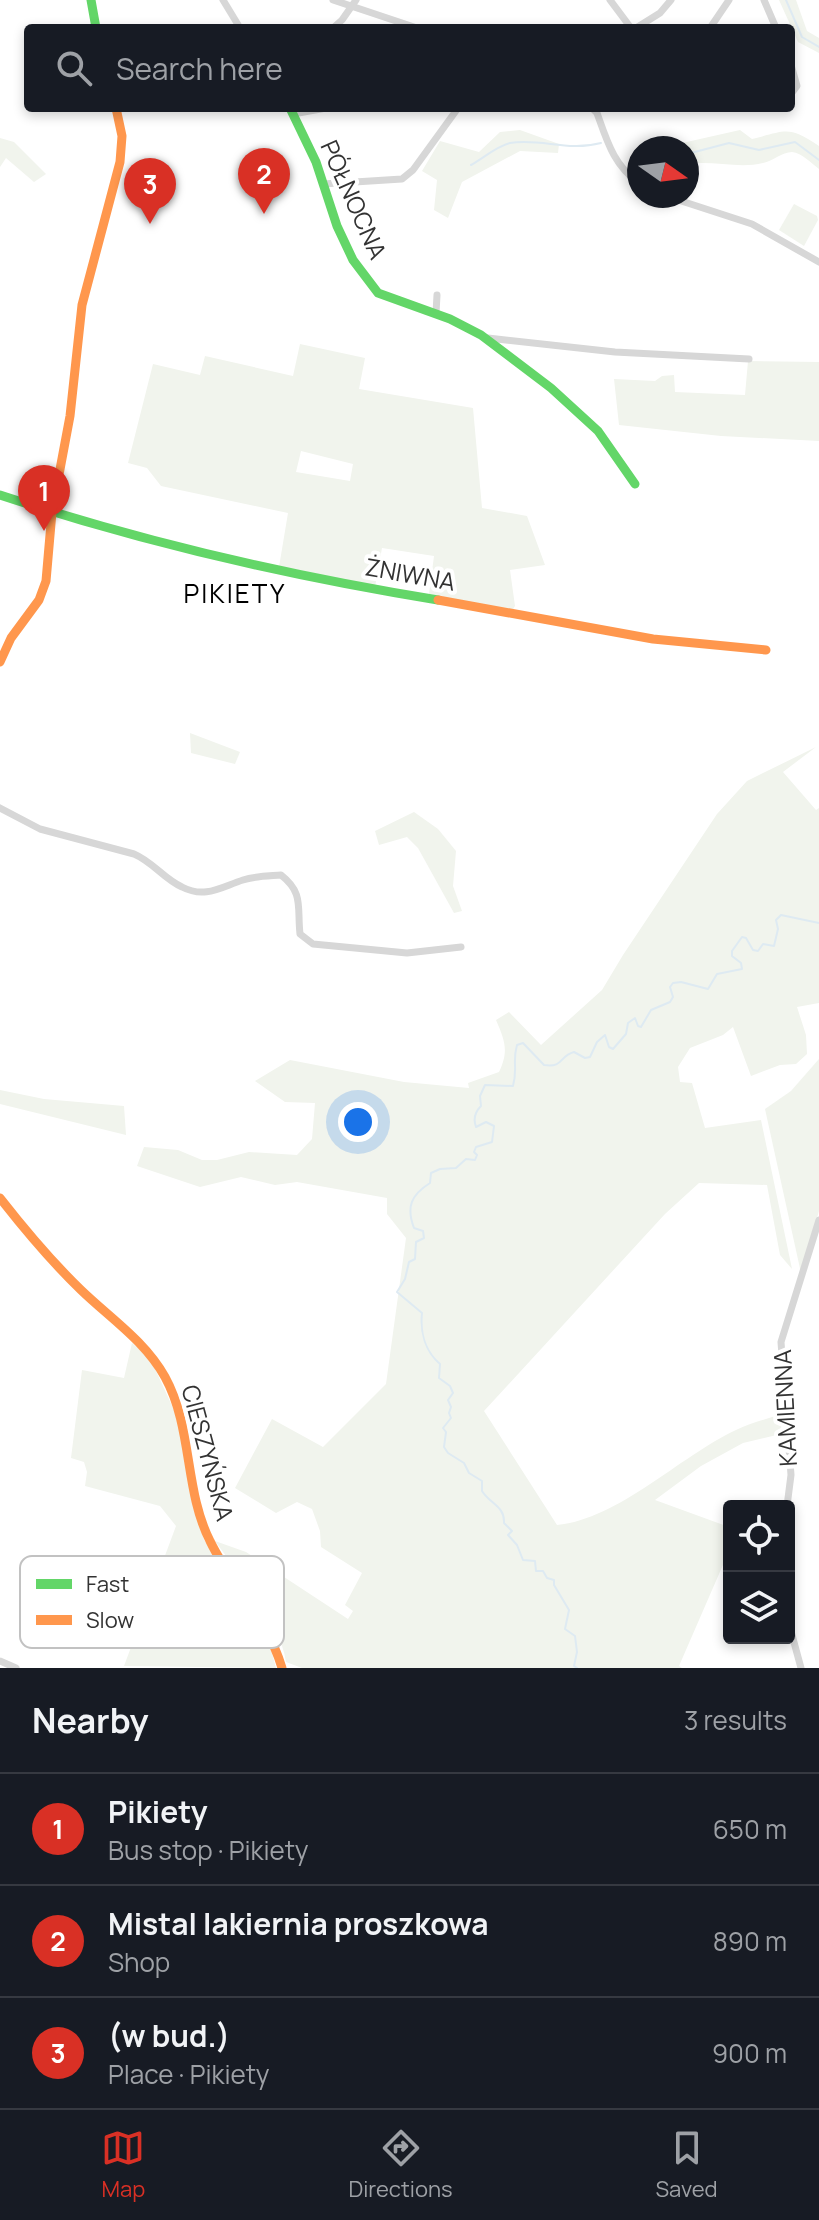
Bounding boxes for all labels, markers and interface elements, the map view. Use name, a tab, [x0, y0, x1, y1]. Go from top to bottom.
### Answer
search box	[24, 24, 795, 112]
icon: search	[52, 46, 96, 90]
text: Search here	[116, 48, 283, 89]
street label: PÓŁNOCNA	[313, 135, 395, 264]
north arrow	[627, 136, 699, 208]
pin: 2	[238, 148, 290, 214]
pin: 3	[124, 158, 176, 224]
pin: 1	[18, 465, 70, 531]
street label: ŻNIWNA	[363, 549, 458, 598]
district label: PIKIETY	[184, 575, 286, 611]
your location	[338, 1102, 378, 1142]
street label: KAMIENNA	[765, 1349, 804, 1467]
street label: CIESZYŃSKA	[174, 1381, 242, 1524]
map controls	[723, 1500, 795, 1644]
button: locate	[723, 1500, 795, 1572]
legend	[20, 1556, 284, 1648]
text: Fast	[86, 1569, 129, 1599]
button: layers	[723, 1572, 795, 1644]
text: Slow	[86, 1605, 134, 1635]
text: Nearby	[32, 1697, 148, 1743]
text: 3 results	[684, 1702, 787, 1738]
text: Pikiety	[108, 1791, 208, 1832]
text: 1	[52, 1811, 64, 1847]
text: 650 m	[713, 1811, 787, 1847]
text: Bus stop · Pikiety	[108, 1832, 309, 1868]
text: Mistal lakiernia proszkowa	[108, 1903, 489, 1944]
text: 2	[50, 1923, 66, 1959]
text: 890 m	[713, 1923, 787, 1959]
text: Shop	[108, 1944, 170, 1980]
text: (w bud.)	[108, 2015, 230, 2056]
text: 3	[50, 2035, 66, 2071]
text: 900 m	[712, 2035, 787, 2071]
text: Place · Pikiety	[108, 2056, 269, 2092]
tab: Map	[101, 2126, 145, 2204]
tab: Directions	[348, 2126, 453, 2204]
tab: Saved	[656, 2126, 718, 2204]

